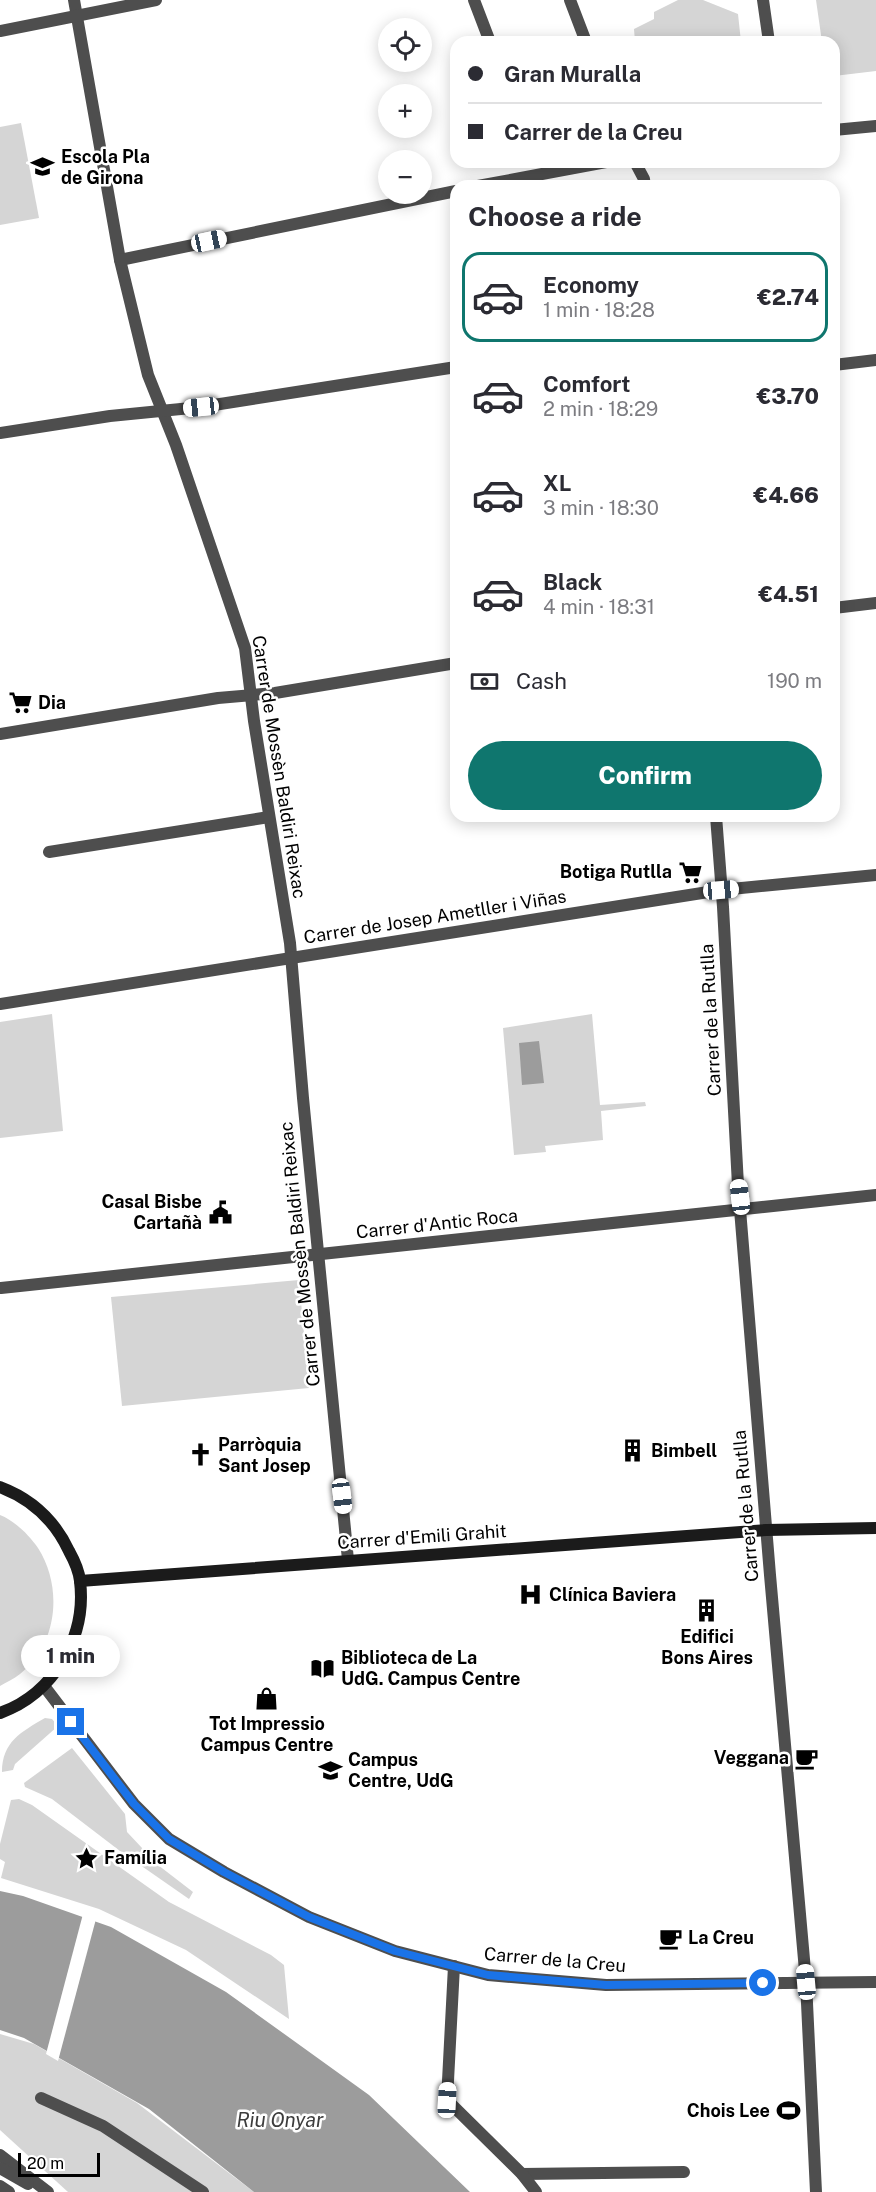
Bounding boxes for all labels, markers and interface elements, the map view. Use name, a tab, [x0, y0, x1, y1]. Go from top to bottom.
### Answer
map controls	[378, 18, 432, 204]
button: locate	[378, 18, 432, 72]
text: Gran Muralla	[504, 61, 641, 87]
button: +	[378, 84, 432, 138]
text: Carrer de la Creu	[504, 119, 683, 145]
place label: Escola Pla de Girona	[61, 146, 150, 188]
button: −	[378, 150, 432, 204]
school or university icon: Escola Pla de Girona	[30, 154, 56, 180]
text: Choose a ride	[468, 200, 642, 232]
car	[190, 228, 228, 254]
icon: car	[471, 270, 525, 324]
text: Economy	[543, 272, 639, 298]
text: €2.74	[757, 284, 819, 310]
text: 1 min · 18:28	[543, 298, 655, 322]
icon: car	[471, 369, 525, 423]
text: Comfort	[543, 371, 630, 397]
text: €3.70	[756, 383, 819, 409]
car	[182, 396, 220, 418]
text: 2 min · 18:29	[543, 397, 658, 421]
icon: car	[471, 468, 525, 522]
text: XL	[543, 470, 571, 496]
text: €4.66	[753, 482, 819, 508]
text: 3 min · 18:30	[543, 496, 659, 520]
icon: car	[471, 567, 525, 621]
text: Black	[543, 569, 602, 595]
text: €4.51	[758, 581, 819, 607]
text: 4 min · 18:31	[543, 595, 655, 619]
street label: Carrer de Mossèn Baldiri Reixac	[248, 634, 311, 900]
icon: cash	[468, 665, 501, 698]
text: Cash	[516, 668, 567, 694]
text: 190 m	[767, 669, 822, 693]
supermarket icon: Dia	[7, 690, 33, 716]
place label: Dia	[38, 692, 66, 713]
button: Confirm	[468, 741, 822, 810]
supermarket icon: Botiga Rutlla	[677, 859, 703, 885]
place label: Botiga Rutlla	[560, 861, 672, 882]
car	[702, 879, 740, 901]
street label: Carrer de Josep Ametller i Viñas	[302, 885, 568, 948]
street label: Carrer de la Rutlla	[696, 943, 725, 1097]
street label: Carrer de Mossèn Baldiri Reixac	[275, 1121, 324, 1388]
car	[729, 1178, 751, 1216]
place label: Casal Bisbe Cartañà	[102, 1191, 202, 1233]
public building icon: Casal Bisbe Cartañà	[207, 1199, 233, 1225]
street label: Carrer d'Antic Roca	[355, 1205, 519, 1242]
street label: Carrer de la Rutlla	[728, 1429, 763, 1583]
place label: Parròquia Sant Josep	[218, 1434, 311, 1476]
building icon: Bimbell	[620, 1438, 646, 1464]
place label: Bimbell	[651, 1440, 717, 1461]
church icon: Parròquia Sant Josep	[187, 1442, 213, 1468]
car	[331, 1477, 353, 1515]
street label: Carrer d'Emili Grahit	[337, 1520, 507, 1553]
hospital icon: Clínica Baviera	[518, 1582, 544, 1608]
place label: Clínica Baviera	[549, 1584, 676, 1605]
building icon: Edifici Bons Aires	[694, 1598, 720, 1624]
place label: Edifici Bons Aires	[661, 1626, 753, 1668]
callout: 1 min	[22, 1635, 121, 1677]
text: 1 min	[46, 1644, 95, 1668]
place label: Biblioteca de La UdG. Campus Centre	[341, 1647, 520, 1689]
library icon: Biblioteca de La UdG. Campus Centre	[310, 1655, 336, 1681]
shop icon: Tot Impressio Campus Centre	[254, 1685, 280, 1711]
route end	[57, 1708, 84, 1735]
place label: Tot Impressio Campus Centre	[201, 1713, 333, 1755]
cafe icon: Veggana	[794, 1745, 820, 1771]
place label: Veggana	[714, 1747, 789, 1768]
place label: Campus Centre, UdG	[348, 1749, 454, 1791]
school or university icon: Campus Centre, UdG	[317, 1757, 343, 1783]
place icon: Família	[73, 1845, 99, 1871]
place label: Família	[104, 1847, 167, 1868]
cafe icon: La Creu	[657, 1925, 683, 1951]
place label: La Creu	[688, 1927, 754, 1948]
street label: Carrer de la Creu	[483, 1943, 627, 1976]
car	[795, 1963, 817, 2001]
route start	[749, 1969, 776, 1996]
car	[437, 2082, 457, 2118]
sports icon: Chois Lee	[775, 2098, 801, 2124]
place label: Chois Lee	[687, 2100, 770, 2121]
water label: Riu Onyar	[237, 2108, 324, 2132]
scale bar	[18, 2150, 100, 2178]
text: 20 m	[27, 2154, 64, 2173]

